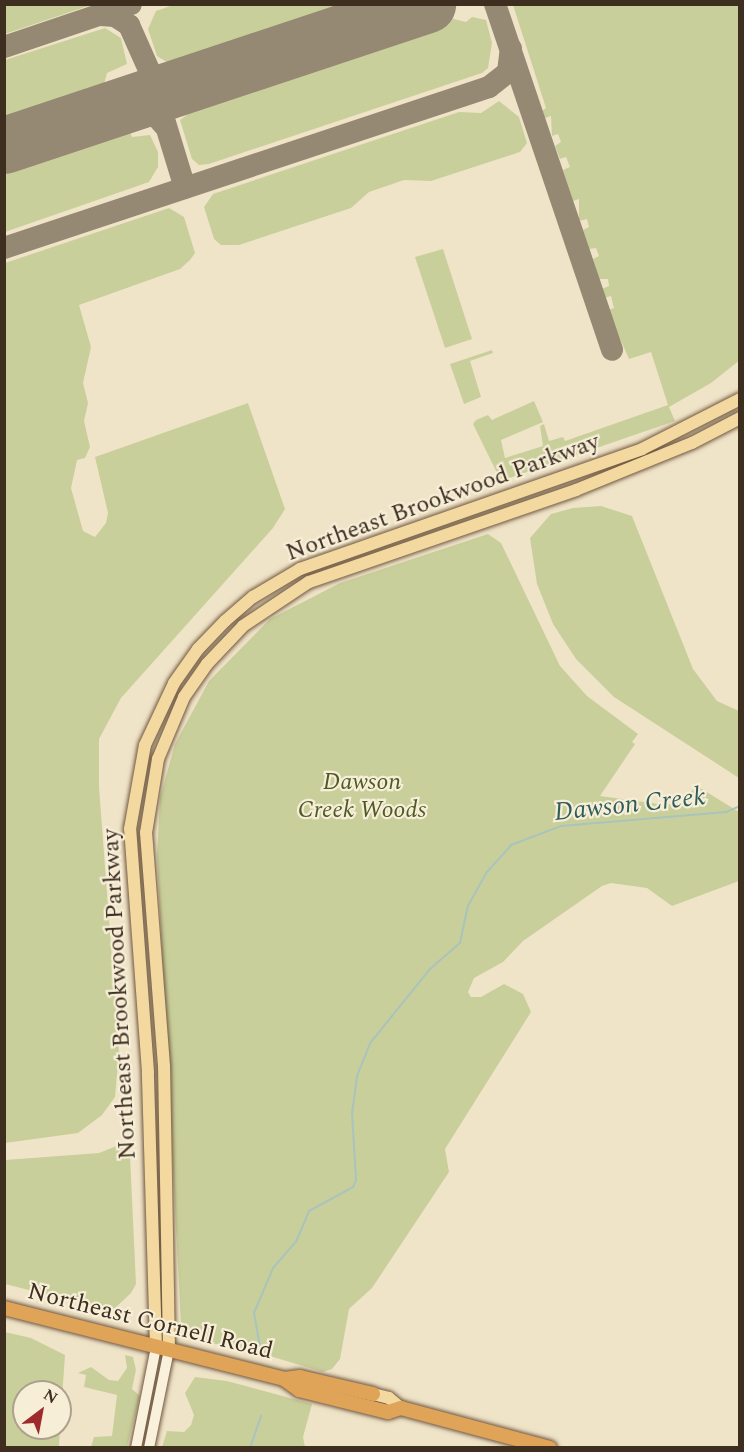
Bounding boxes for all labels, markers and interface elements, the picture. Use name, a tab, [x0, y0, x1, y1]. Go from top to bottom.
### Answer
street label: Northeast Brookwood Parkway	[282, 428, 604, 568]
park label: Dawson Creek Woods	[298, 769, 426, 825]
water label: Dawson Creek	[553, 782, 707, 828]
street label: Northeast Brookwood Parkway	[97, 828, 143, 1160]
street label: Northeast Cornell Road	[24, 1278, 276, 1366]
north arrow	[12, 1380, 72, 1440]
text: N	[39, 1383, 62, 1410]

